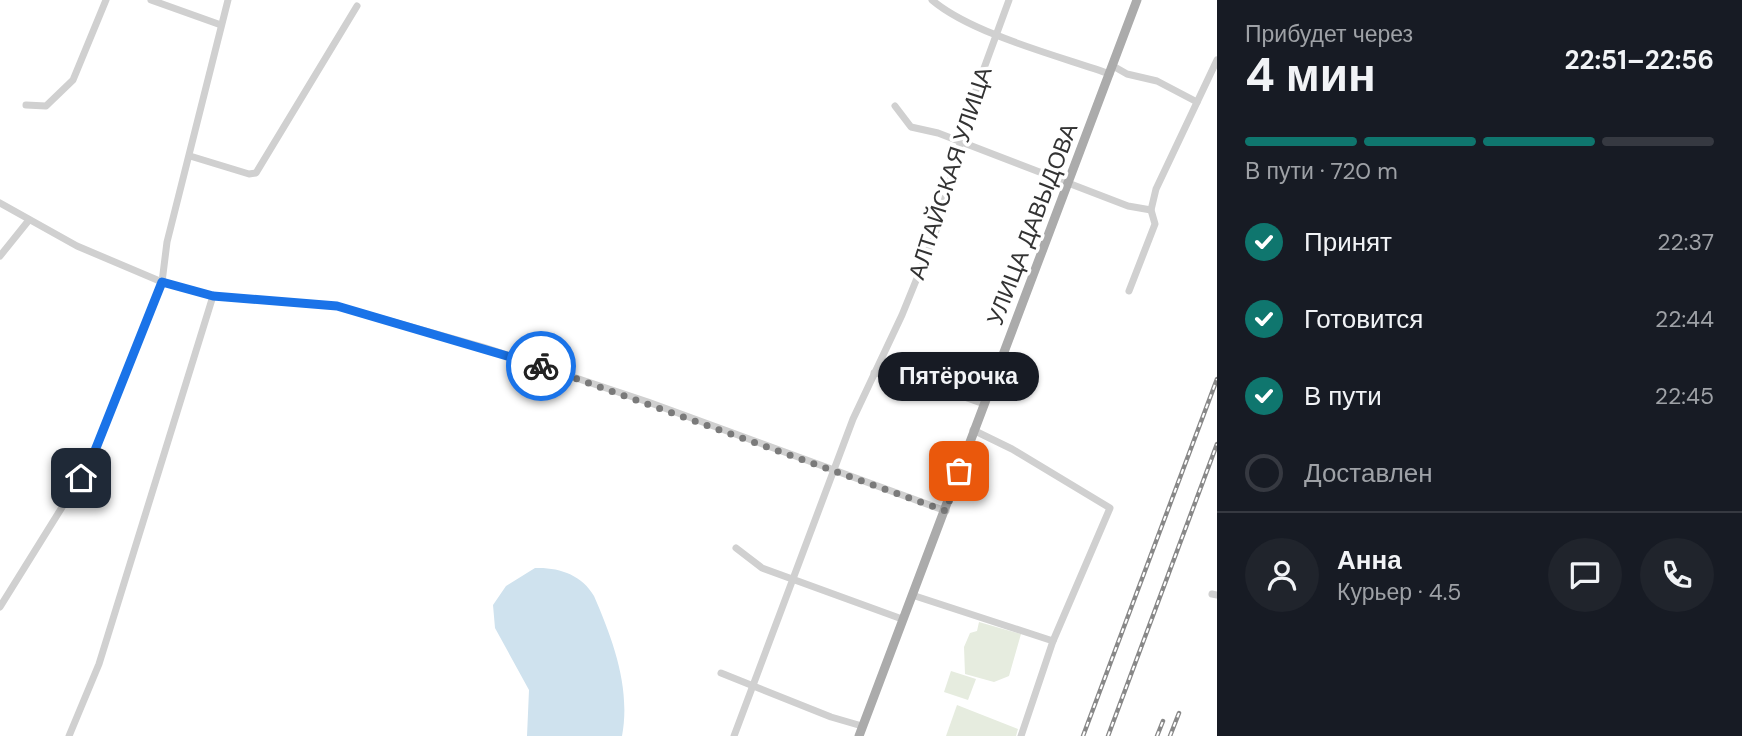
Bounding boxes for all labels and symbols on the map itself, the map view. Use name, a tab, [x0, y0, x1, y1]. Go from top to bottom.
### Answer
street label: АЛТАЙСКАЯ УЛИЦА	[901, 62, 999, 283]
street label: УЛИЦА ДАВЫДОВА	[980, 118, 1085, 329]
courier	[506, 331, 576, 401]
callout: Пятёрочка	[878, 352, 1040, 401]
pin	[929, 441, 989, 501]
pin	[51, 448, 111, 508]

